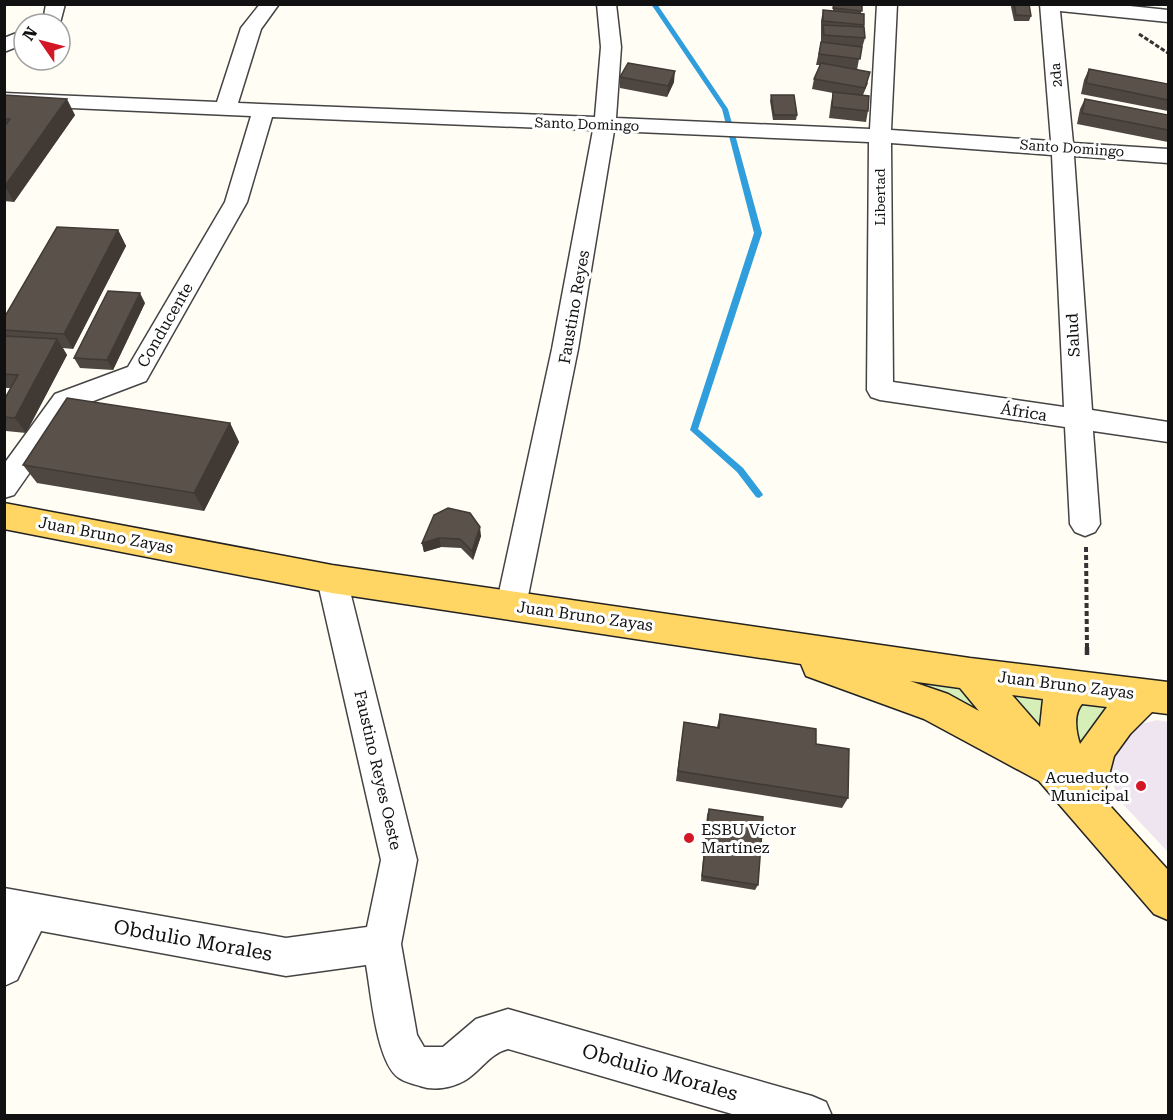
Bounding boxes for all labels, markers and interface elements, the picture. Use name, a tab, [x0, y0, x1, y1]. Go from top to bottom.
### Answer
north arrow	[12, 12, 72, 72]
text: N	[19, 23, 41, 44]
street label: 2da	[1047, 62, 1065, 88]
street label: Santo Domingo	[534, 114, 640, 134]
street label: Santo Domingo	[1019, 136, 1125, 160]
street label: Libertad	[872, 168, 888, 226]
street label: Faustino Reyes	[555, 248, 593, 365]
street label: Conducente	[133, 279, 197, 371]
street label: Salud	[1062, 313, 1084, 357]
street label: África	[999, 399, 1049, 425]
street label: Juan Bruno Zayas	[37, 513, 175, 557]
street label: Juan Bruno Zayas	[516, 597, 655, 635]
street label: Juan Bruno Zayas	[997, 667, 1136, 703]
street label: Faustino Reyes Oeste	[350, 688, 406, 852]
place label: Acueducto Municipal	[1045, 768, 1129, 805]
marker: Acueducto Municipal	[1134, 779, 1148, 793]
place label: ESBU Víctor Martínez	[701, 820, 797, 857]
marker: ESBU Víctor Martínez	[682, 831, 696, 845]
street label: Obdulio Morales	[112, 914, 274, 966]
street label: Obdulio Morales	[579, 1038, 741, 1106]

